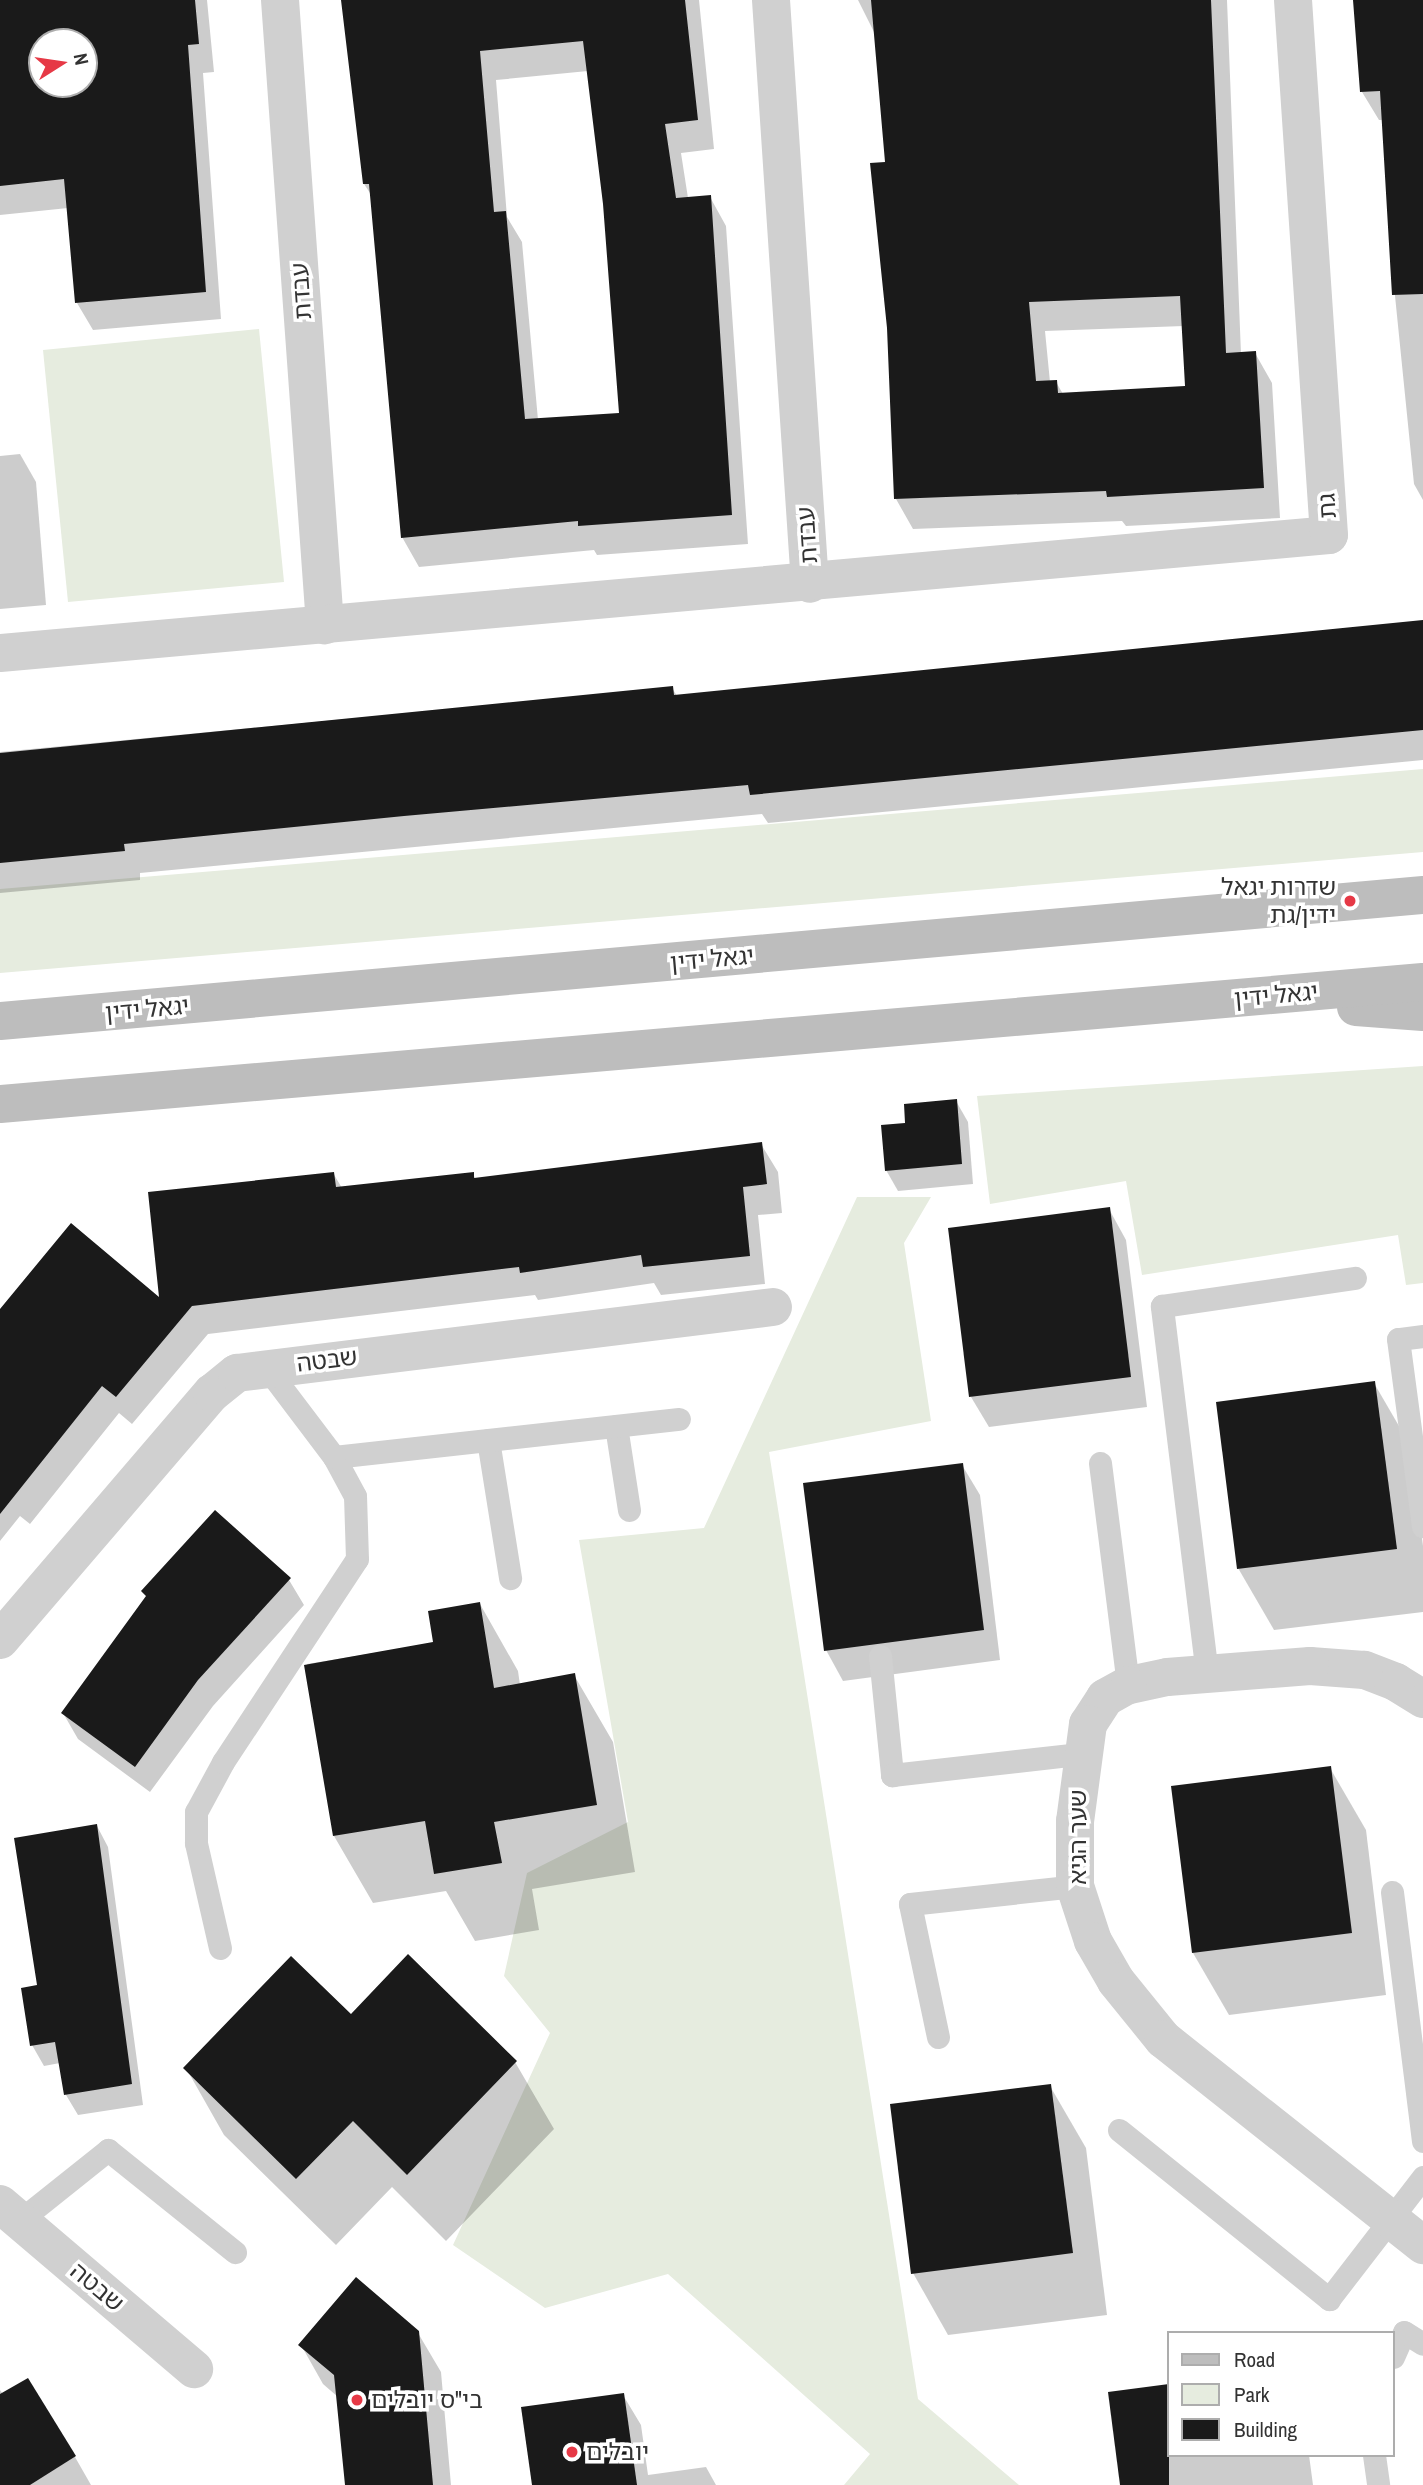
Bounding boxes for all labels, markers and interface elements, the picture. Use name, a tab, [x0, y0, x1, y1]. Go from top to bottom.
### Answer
north arrow	[28, 28, 98, 98]
text: N	[68, 51, 95, 67]
street label: עבדת	[285, 262, 317, 320]
street label: גת	[1312, 492, 1342, 520]
street label: עבדת	[791, 506, 823, 564]
place label: שדרות יגאל ידין/גת	[1221, 873, 1336, 929]
marker: שדרות יגאל ידין/גת	[1342, 893, 1358, 909]
street label: יגאל ידין	[669, 941, 755, 977]
street label: יגאל ידין	[1233, 977, 1319, 1013]
street label: יגאל ידין	[104, 991, 190, 1027]
street label: שבטה	[295, 1342, 359, 1378]
street label: שער הגיא	[1064, 1789, 1092, 1885]
street label: שבטה	[64, 2256, 130, 2318]
legend	[1168, 2331, 1395, 2457]
text: Road	[1234, 2345, 1275, 2374]
text: Park	[1234, 2380, 1269, 2409]
place label: בי"ס יובלים	[371, 2386, 483, 2414]
marker: בי"ס יובלים	[349, 2392, 365, 2408]
text: Building	[1234, 2415, 1297, 2444]
place label: יובלים	[586, 2438, 649, 2466]
marker: יובלים	[564, 2444, 580, 2460]

